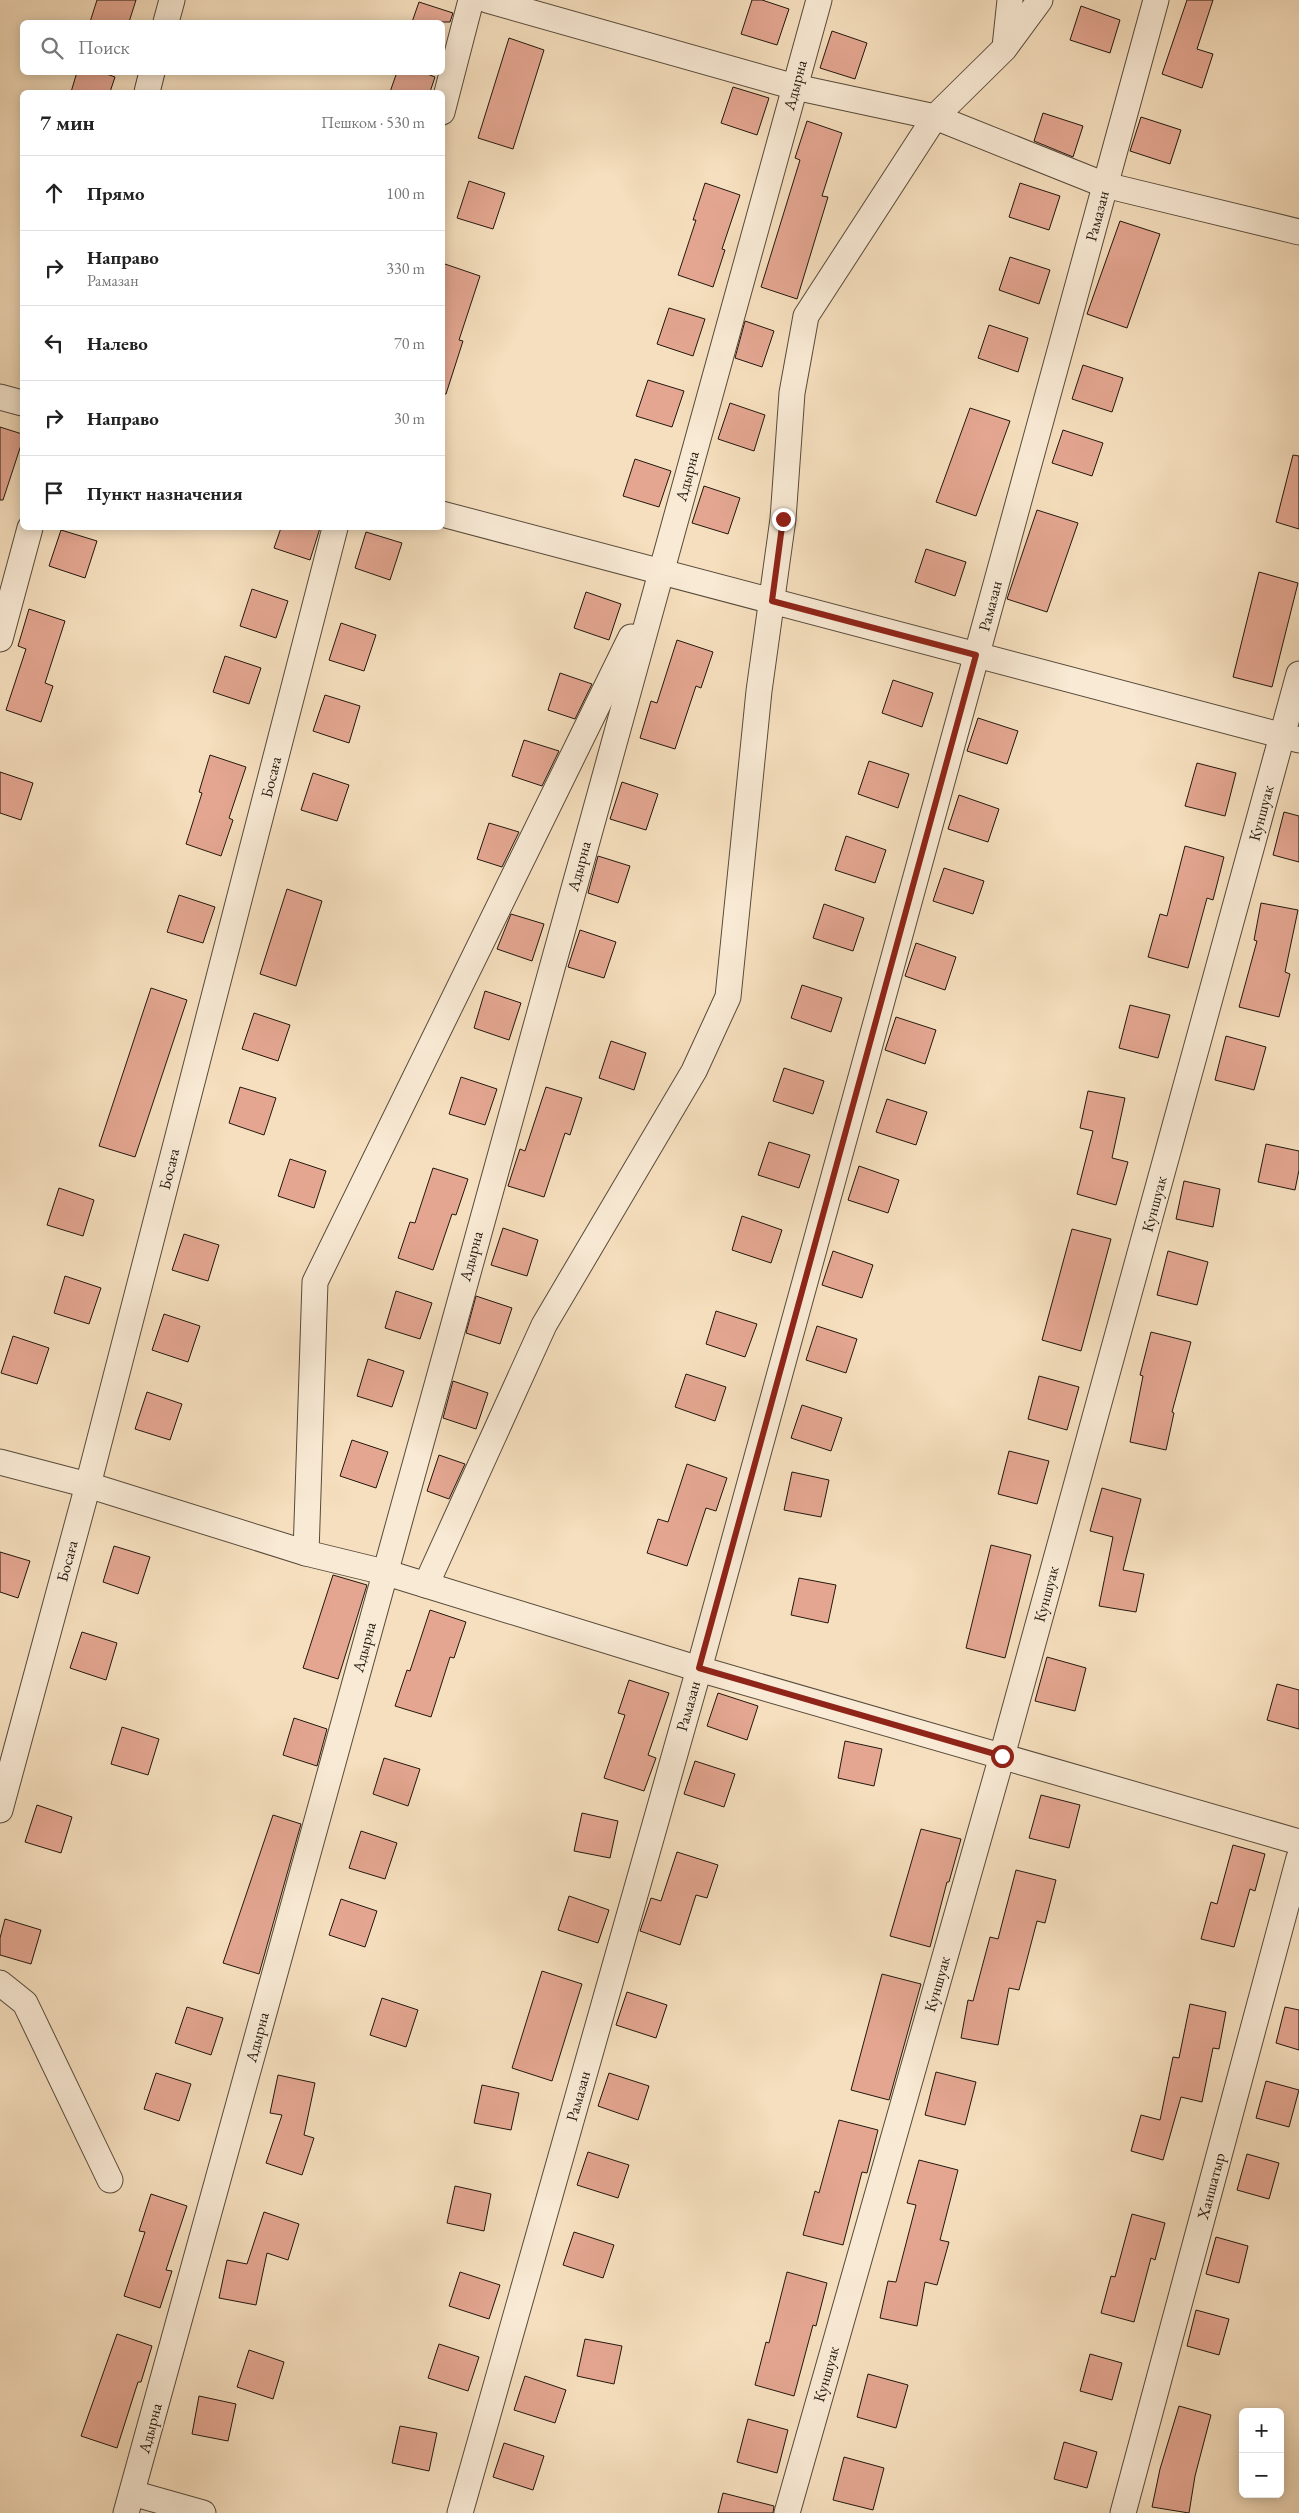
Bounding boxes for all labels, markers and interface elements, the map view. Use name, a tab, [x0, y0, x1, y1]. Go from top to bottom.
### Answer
search box	[20, 20, 445, 75]
icon: search	[38, 34, 66, 62]
text: Поиск	[78, 35, 130, 60]
street label: Адырна	[778, 57, 812, 113]
text: 7 мин	[40, 109, 95, 136]
text: Пешком · 530 m	[321, 112, 425, 133]
icon: ahead	[40, 179, 68, 207]
text: Прямо	[87, 181, 145, 206]
text: 100 m	[386, 183, 425, 204]
street label: Рамазан	[1080, 188, 1114, 244]
text: Направо	[87, 245, 159, 270]
icon: right	[40, 254, 68, 282]
text: 330 m	[386, 258, 425, 279]
text: Рамазан	[87, 270, 138, 291]
icon: left	[40, 329, 68, 357]
text: Налево	[87, 331, 148, 356]
text: 70 m	[394, 333, 425, 354]
icon: right	[40, 404, 68, 432]
text: Направо	[87, 406, 159, 431]
text: 30 m	[394, 408, 425, 429]
street label: Адырна	[670, 448, 704, 504]
icon: arrive	[40, 479, 68, 507]
text: Пункт назначения	[87, 481, 243, 506]
route end	[772, 508, 795, 531]
street label: Рамазан	[973, 578, 1007, 634]
street label: Босаға	[256, 753, 286, 800]
street label: Куншуак	[1243, 782, 1279, 843]
street label: Адырна	[562, 838, 596, 894]
street label: Босаға	[154, 1145, 184, 1192]
street label: Куншуак	[1136, 1173, 1172, 1234]
street label: Адырна	[454, 1228, 488, 1284]
street label: Босаға	[51, 1537, 83, 1584]
street label: Куншуак	[1028, 1563, 1064, 1624]
street label: Адырна	[347, 1619, 381, 1675]
street label: Рамазан	[671, 1678, 705, 1734]
route start	[991, 1745, 1014, 1768]
street label: Куншуак	[919, 1953, 955, 2014]
street label: Адырна	[240, 2009, 274, 2065]
street label: Рамазан	[561, 2068, 595, 2124]
street label: Ханшатыр	[1192, 2150, 1230, 2223]
street label: Куншуак	[808, 2343, 844, 2404]
street label: Адырна	[133, 2400, 167, 2456]
map controls	[1239, 2408, 1284, 2498]
button: +	[1239, 2408, 1284, 2453]
button: −	[1239, 2453, 1284, 2498]

